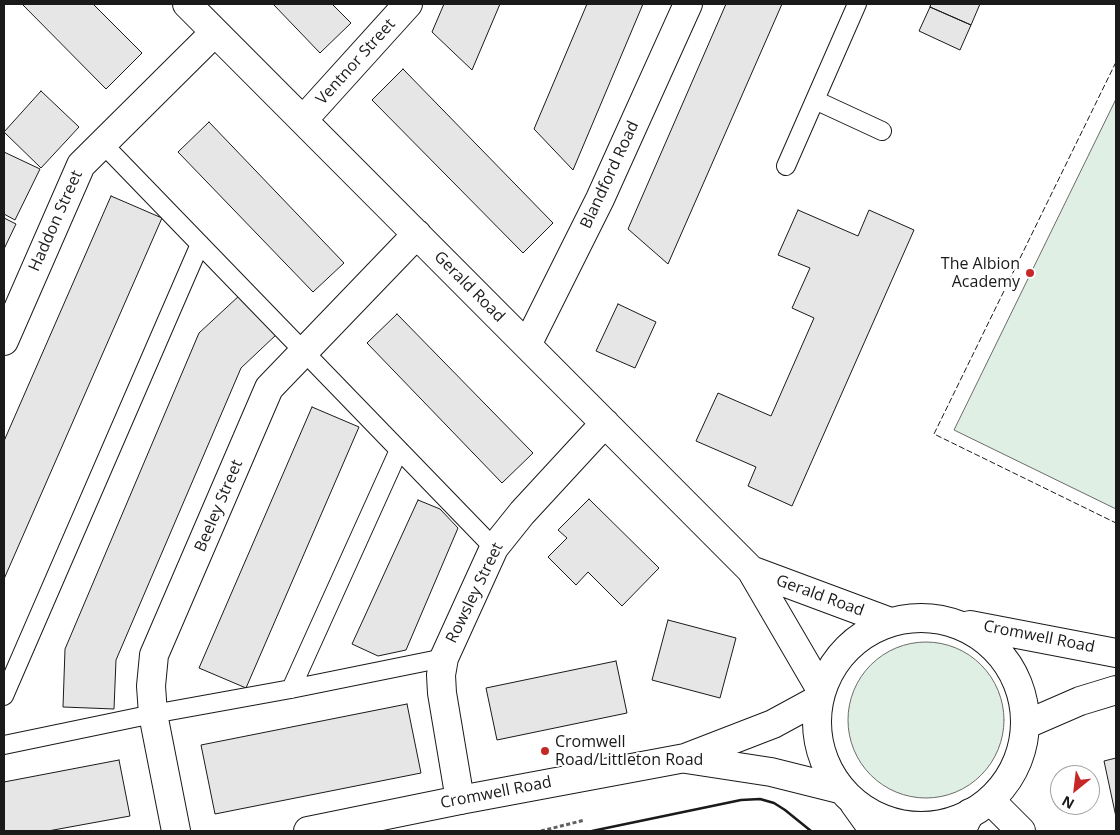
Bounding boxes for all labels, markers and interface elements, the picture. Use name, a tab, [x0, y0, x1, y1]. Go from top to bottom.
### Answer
street label: Ventnor Street	[312, 15, 400, 109]
street label: Blandford Road	[577, 118, 643, 232]
street label: Haddon Street	[25, 168, 87, 274]
street label: Gerald Road	[430, 248, 508, 326]
place label: The Albion Academy	[941, 254, 1020, 292]
marker: The Albion Academy	[1024, 267, 1036, 279]
street label: Beeley Street	[191, 457, 247, 555]
street label: Rowsley Street	[442, 540, 508, 646]
street label: Gerald Road	[773, 571, 867, 621]
street label: Cromwell Road	[982, 617, 1096, 657]
place label: Cromwell Road/Littleton Road	[555, 732, 703, 770]
marker: Cromwell Road/Littleton Road	[539, 745, 551, 757]
north arrow	[1050, 765, 1100, 815]
street label: Cromwell Road	[439, 773, 553, 813]
text: N	[1058, 792, 1078, 814]

